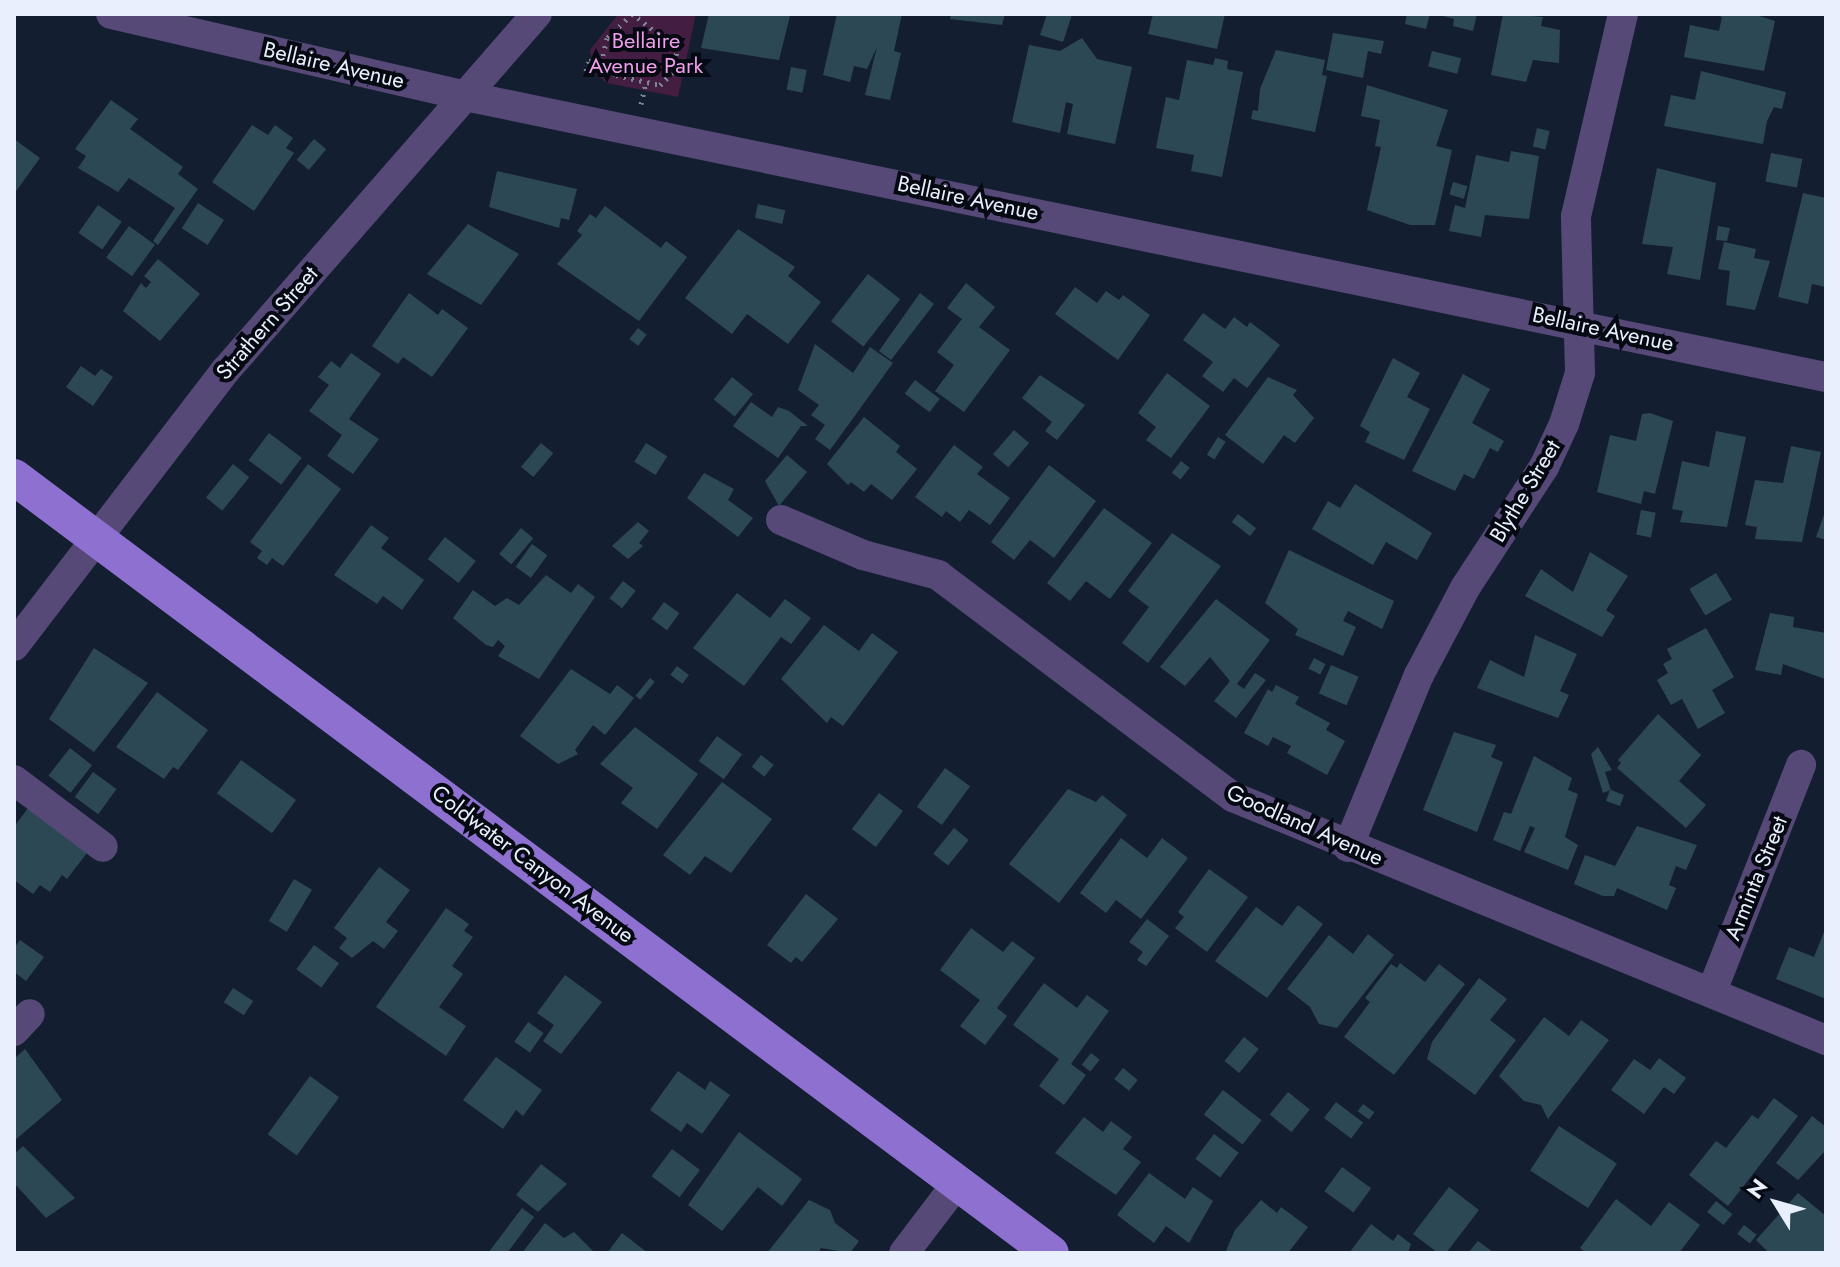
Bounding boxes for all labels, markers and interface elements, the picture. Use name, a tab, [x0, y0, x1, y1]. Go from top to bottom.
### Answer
park label: Bellaire Avenue Park	[589, 27, 703, 78]
street label: Bellaire Avenue	[261, 36, 407, 94]
street label: Bellaire Avenue	[895, 170, 1041, 226]
street label: Strathern Street	[211, 261, 323, 385]
street label: Bellaire Avenue	[1530, 301, 1676, 357]
street label: Blythe Street	[1484, 435, 1566, 547]
street label: Coldwater Canyon Avenue	[427, 779, 639, 949]
street label: Goodland Avenue	[1223, 779, 1387, 871]
street label: Arminta Street	[1719, 812, 1793, 944]
north arrow	[1736, 1163, 1816, 1243]
text: N	[1739, 1172, 1775, 1205]

